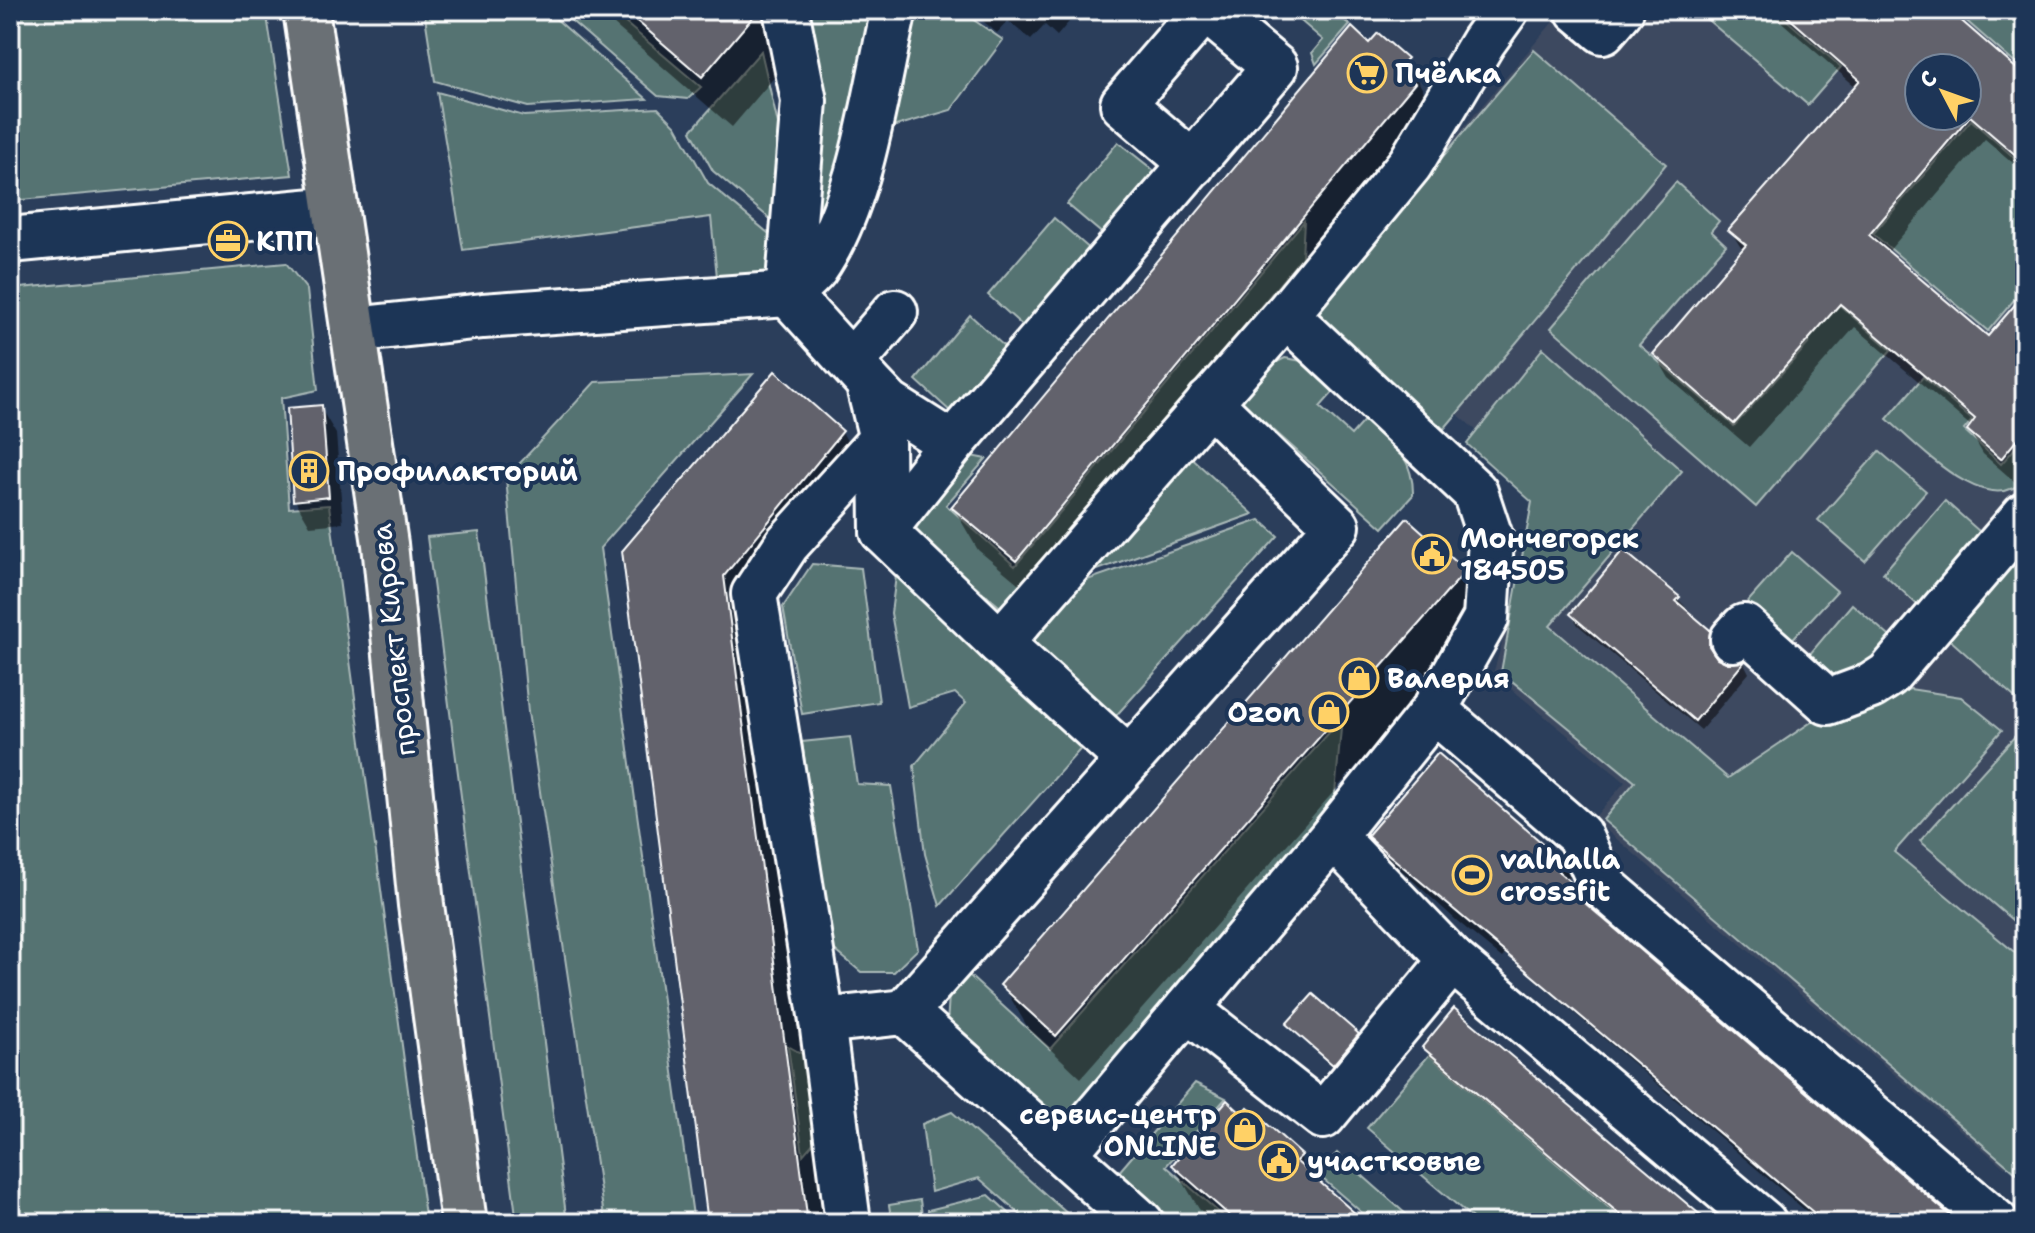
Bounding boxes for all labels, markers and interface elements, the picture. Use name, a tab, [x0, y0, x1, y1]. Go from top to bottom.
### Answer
supermarket icon: Пчёлка	[1346, 52, 1388, 94]
north arrow	[1903, 52, 1983, 132]
place label: Пчёлка	[1395, 54, 1501, 92]
text: С	[1913, 65, 1944, 94]
office icon: КПП	[207, 220, 249, 262]
place label: КПП	[256, 222, 314, 260]
building icon: Профилакторий	[288, 450, 330, 492]
place label: Профилакторий	[337, 452, 578, 490]
place label: Мончегорск 184505	[1460, 519, 1639, 589]
street label: проспект Кирова	[362, 522, 424, 758]
public building icon: Мончегорск 184505	[1411, 533, 1453, 575]
shop icon: Валерия	[1338, 657, 1380, 699]
place label: Валерия	[1387, 659, 1510, 697]
shop icon: Ozon	[1308, 691, 1350, 733]
place label: Ozon	[1227, 693, 1301, 731]
place label: valhalla crossfit	[1500, 840, 1620, 910]
sports icon: valhalla crossfit	[1451, 854, 1493, 896]
place label: сервис-центр ONLINE	[1019, 1095, 1217, 1165]
shop icon: сервис-центр ONLINE	[1224, 1109, 1266, 1151]
public building icon: участковые	[1258, 1140, 1300, 1182]
place label: участковые	[1307, 1142, 1481, 1180]

